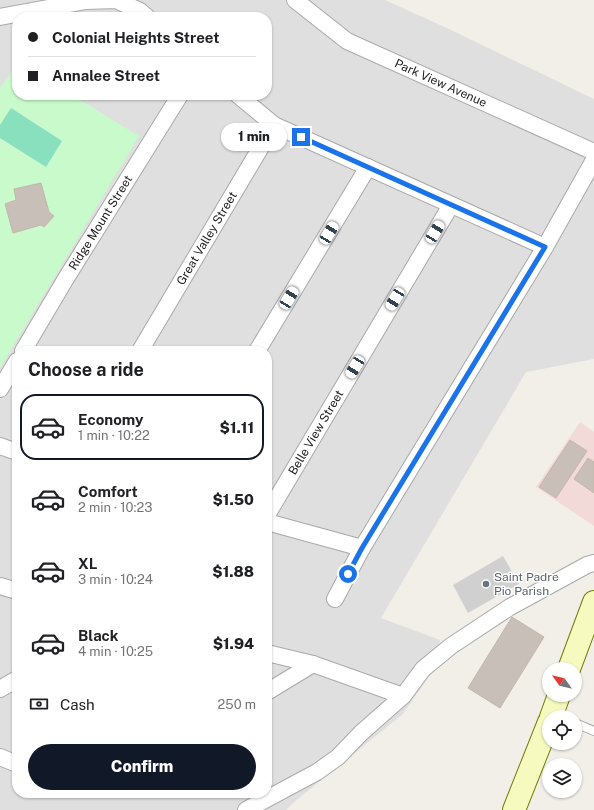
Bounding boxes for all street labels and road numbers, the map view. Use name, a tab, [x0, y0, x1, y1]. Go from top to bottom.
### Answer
street label: Park View Avenue	[392, 56, 489, 110]
street label: Ridge Mount Street	[66, 172, 135, 273]
street label: Great Valley Street	[174, 189, 240, 287]
street label: Belle View Street	[285, 387, 347, 477]

